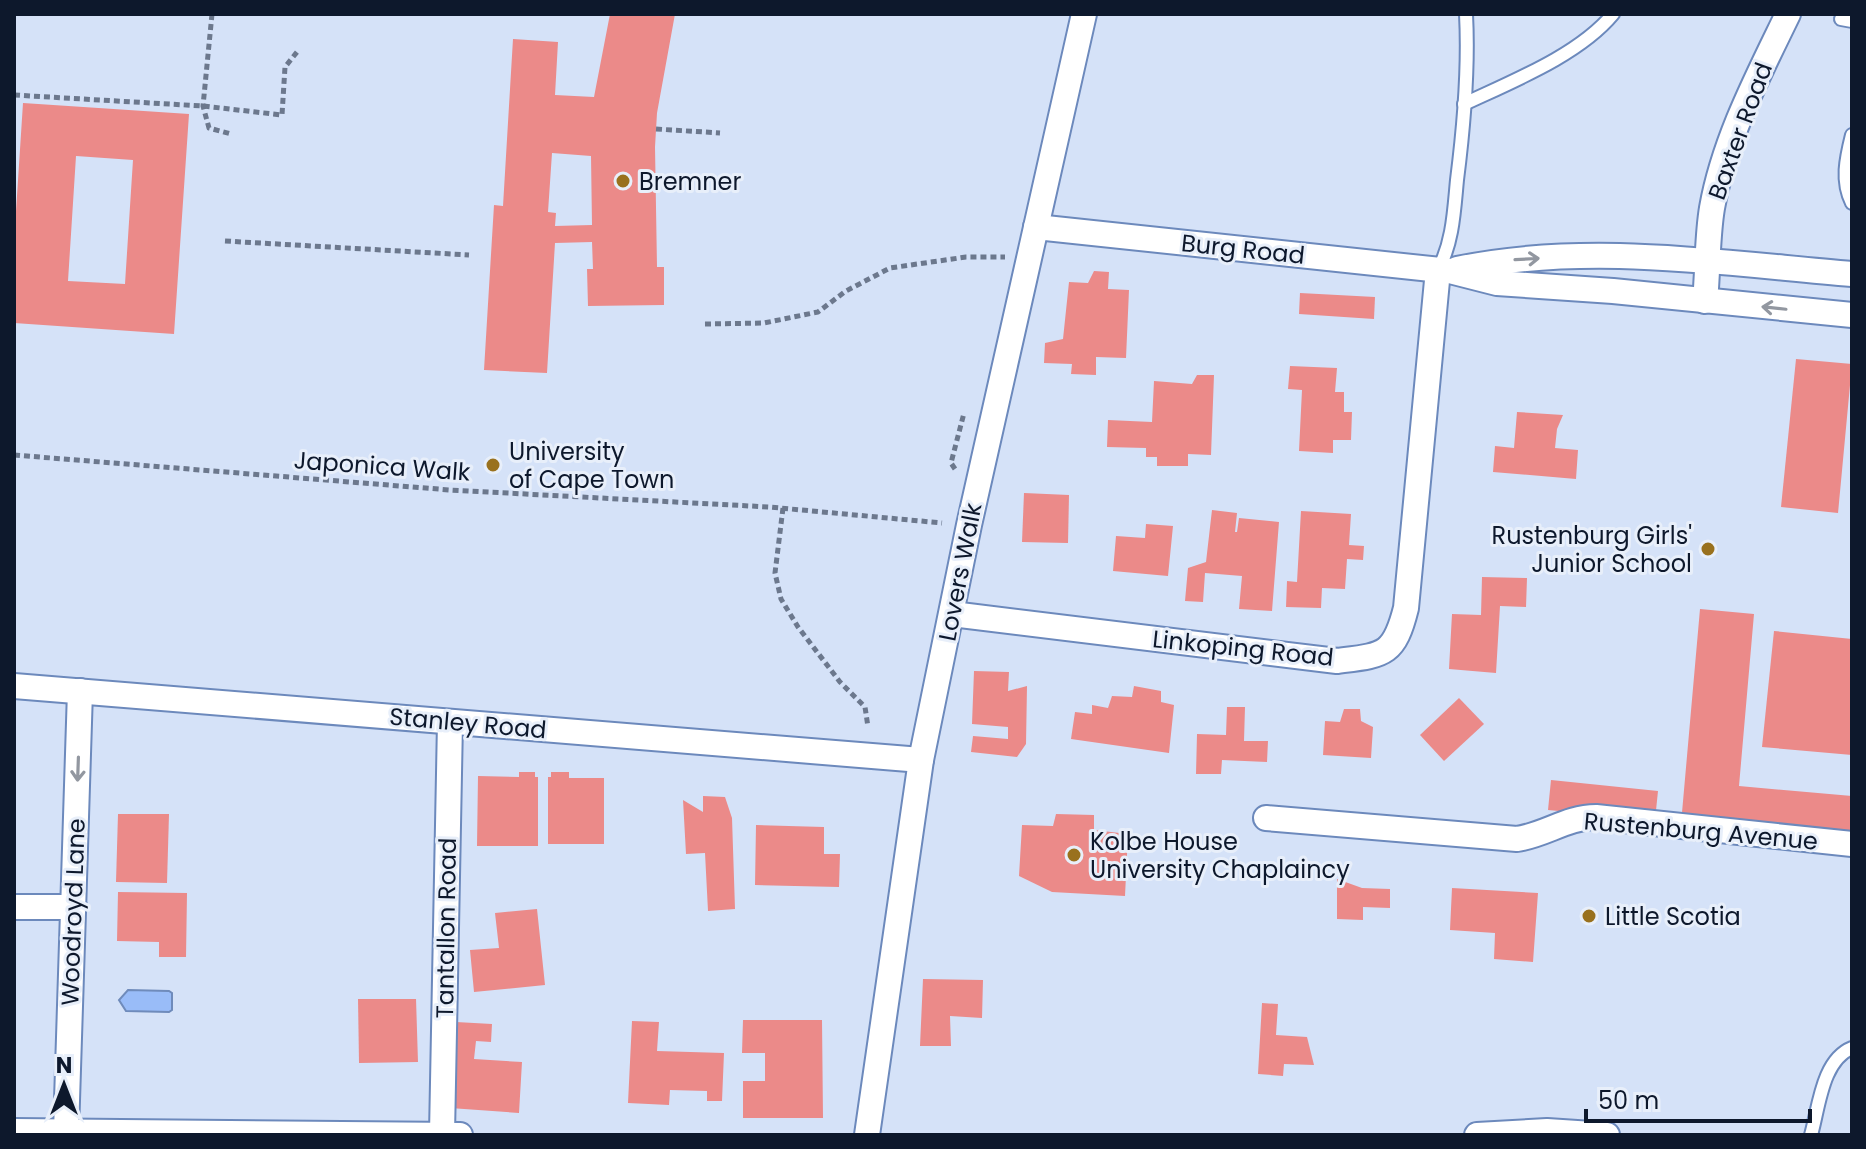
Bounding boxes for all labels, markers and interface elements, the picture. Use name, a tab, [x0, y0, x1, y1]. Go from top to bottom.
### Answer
street label: Baxter Road	[1700, 58, 1780, 204]
place label: Bremner	[639, 165, 742, 198]
marker: Bremner	[614, 172, 632, 190]
street label: Burg Road	[1180, 226, 1306, 272]
one-way arrow	[1513, 251, 1540, 266]
one-way arrow	[1761, 300, 1788, 315]
place label: University of Cape Town	[509, 435, 674, 496]
street label: Japonica Walk	[293, 443, 472, 489]
marker: University of Cape Town	[484, 456, 502, 474]
street label: Lovers Walk	[930, 500, 990, 644]
place label: Rustenburg Girls' Junior School	[1492, 519, 1692, 580]
marker: Rustenburg Girls' Junior School	[1699, 540, 1717, 558]
street label: Linkoping Road	[1151, 622, 1335, 674]
street label: Stanley Road	[388, 700, 548, 746]
one-way arrow	[70, 755, 85, 782]
street label: Rustenburg Avenue	[1583, 804, 1819, 858]
street label: Woodroyd Lane	[53, 818, 93, 1006]
place label: Kolbe House University Chaplaincy	[1090, 825, 1350, 886]
street label: Tantallon Road	[428, 837, 464, 1019]
marker: Kolbe House University Chaplaincy	[1065, 846, 1083, 864]
place label: Little Scotia	[1605, 900, 1741, 933]
marker: Little Scotia	[1580, 907, 1598, 925]
north arrow	[24, 1045, 104, 1125]
text: N	[56, 1050, 72, 1081]
scale bar	[1586, 1073, 1810, 1123]
text: 50 m	[1598, 1084, 1659, 1117]

